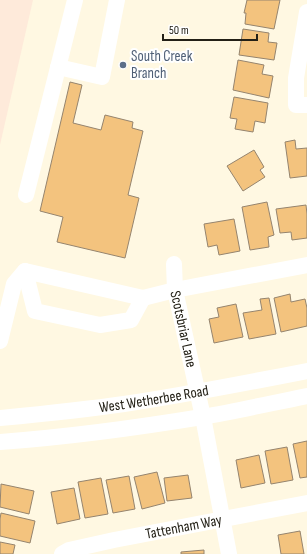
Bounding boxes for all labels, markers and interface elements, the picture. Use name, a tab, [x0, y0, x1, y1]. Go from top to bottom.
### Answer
scale bar	[163, 16, 257, 42]
text: 50 m	[169, 23, 189, 38]
place label: South Creek Branch	[131, 47, 193, 83]
marker: South Creek Branch	[118, 60, 128, 70]
street label: Scotsbriar Lane	[166, 289, 201, 369]
street label: West Wetherbee Road	[98, 381, 210, 417]
street label: Tattenham Way	[144, 510, 224, 543]

